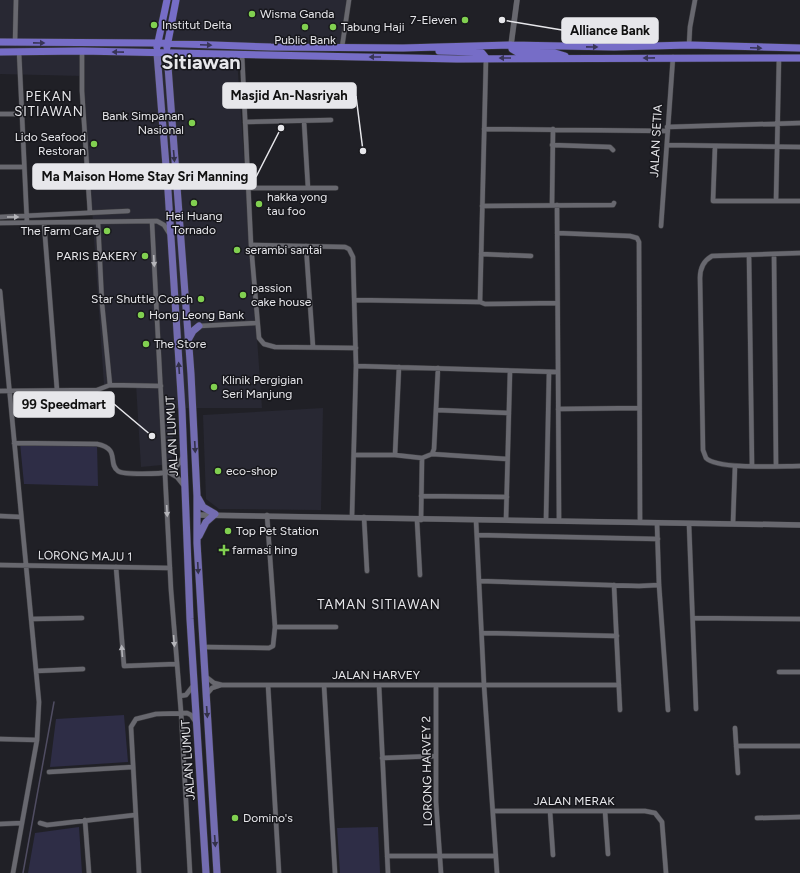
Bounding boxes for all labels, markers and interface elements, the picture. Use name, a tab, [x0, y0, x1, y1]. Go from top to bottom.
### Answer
place label: Wisma Ganda	[260, 7, 334, 21]
marker: Wisma Ganda	[247, 9, 257, 19]
place label: 7-Eleven	[410, 13, 457, 27]
marker: 7-Eleven	[460, 15, 470, 25]
place label: Institut Delta	[162, 18, 232, 32]
callout: Alliance Bank	[562, 18, 658, 43]
marker: Institut Delta	[149, 20, 159, 30]
place label: Tabung Haji	[341, 20, 405, 34]
marker: Public Bank	[300, 22, 310, 32]
marker: Tabung Haji	[328, 22, 338, 32]
text: Alliance Bank	[570, 23, 650, 38]
place label: Public Bank	[274, 33, 336, 47]
one-way arrow	[33, 40, 46, 46]
one-way arrow	[200, 41, 212, 48]
one-way arrow	[586, 44, 599, 50]
one-way arrow	[750, 44, 762, 51]
one-way arrow	[111, 49, 124, 55]
district label: Sitiawan	[161, 50, 241, 74]
one-way arrow	[368, 54, 381, 60]
one-way arrow	[643, 54, 655, 61]
one-way arrow	[498, 55, 511, 61]
callout: Masjid An-Nasriyah	[223, 83, 356, 108]
text: Masjid An-Nasriyah	[230, 88, 348, 103]
district label: PEKAN SITIAWAN	[14, 89, 84, 119]
street label: JALAN SETIA	[647, 104, 665, 178]
place label: Bank Simpanan Nasional	[102, 109, 184, 137]
marker: Bank Simpanan Nasional	[187, 118, 197, 128]
place label: Lido Seafood Restoran	[15, 130, 86, 158]
marker: Lido Seafood Restoran	[89, 139, 99, 149]
one-way arrow	[170, 150, 177, 162]
callout: Ma Maison Home Stay Sri Manning	[33, 164, 256, 189]
text: Ma Maison Home Stay Sri Manning	[42, 169, 249, 184]
place label: hakka yong tau foo	[267, 190, 327, 218]
marker: Hei Huang Tornado	[189, 198, 199, 208]
marker: hakka yong tau foo	[254, 199, 264, 209]
place label: Hei Huang Tornado	[166, 209, 222, 237]
one-way arrow	[7, 214, 20, 220]
place label: The Farm Cafe	[21, 224, 99, 238]
marker: The Farm Cafe	[102, 226, 112, 236]
place label: serambi santai	[245, 243, 322, 257]
marker: serambi santai	[232, 245, 242, 255]
place label: PARIS BAKERY	[56, 249, 138, 263]
marker: PARIS BAKERY	[140, 251, 150, 261]
one-way arrow	[151, 255, 158, 267]
place label: passion cake house	[251, 281, 312, 309]
marker: passion cake house	[238, 290, 248, 300]
place label: Star Shuttle Coach	[91, 292, 193, 306]
marker: Star Shuttle Coach	[196, 294, 206, 304]
place label: Hong Leong Bank	[149, 308, 244, 322]
marker: Hong Leong Bank	[136, 310, 146, 320]
place label: The Store	[154, 337, 207, 351]
marker: The Store	[141, 339, 151, 349]
one-way arrow	[175, 362, 182, 374]
place label: Klinik Pergigian Seri Manjung	[222, 373, 303, 401]
marker: Klinik Pergigian Seri Manjung	[209, 382, 219, 392]
callout: 99 Speedmart	[14, 392, 114, 417]
street label: JALAN LUMUT	[163, 395, 181, 477]
text: 99 Speedmart	[22, 397, 106, 412]
one-way arrow	[191, 441, 198, 453]
place label: eco-shop	[226, 464, 277, 478]
marker: eco-shop	[213, 466, 223, 476]
one-way arrow	[164, 505, 170, 518]
place label: Top Pet Station	[236, 524, 319, 538]
marker: Top Pet Station	[223, 526, 233, 536]
place label: farmasi hing	[232, 543, 297, 557]
marker: farmasi hing	[219, 545, 229, 555]
street label: LORONG MAJU 1	[38, 548, 132, 564]
one-way arrow	[195, 562, 202, 574]
district label: TAMAN SITIAWAN	[317, 597, 441, 612]
one-way arrow	[171, 635, 178, 647]
one-way arrow	[119, 645, 126, 657]
street label: JALAN HARVEY	[332, 668, 421, 682]
one-way arrow	[203, 706, 210, 718]
street label: LORONG HARVEY 2	[419, 716, 435, 826]
street label: JALAN LUMUT	[178, 719, 198, 801]
street label: JALAN MERAK	[533, 794, 615, 808]
place label: Domino's	[243, 811, 293, 825]
marker: Domino's	[230, 813, 240, 823]
one-way arrow	[212, 835, 219, 847]

